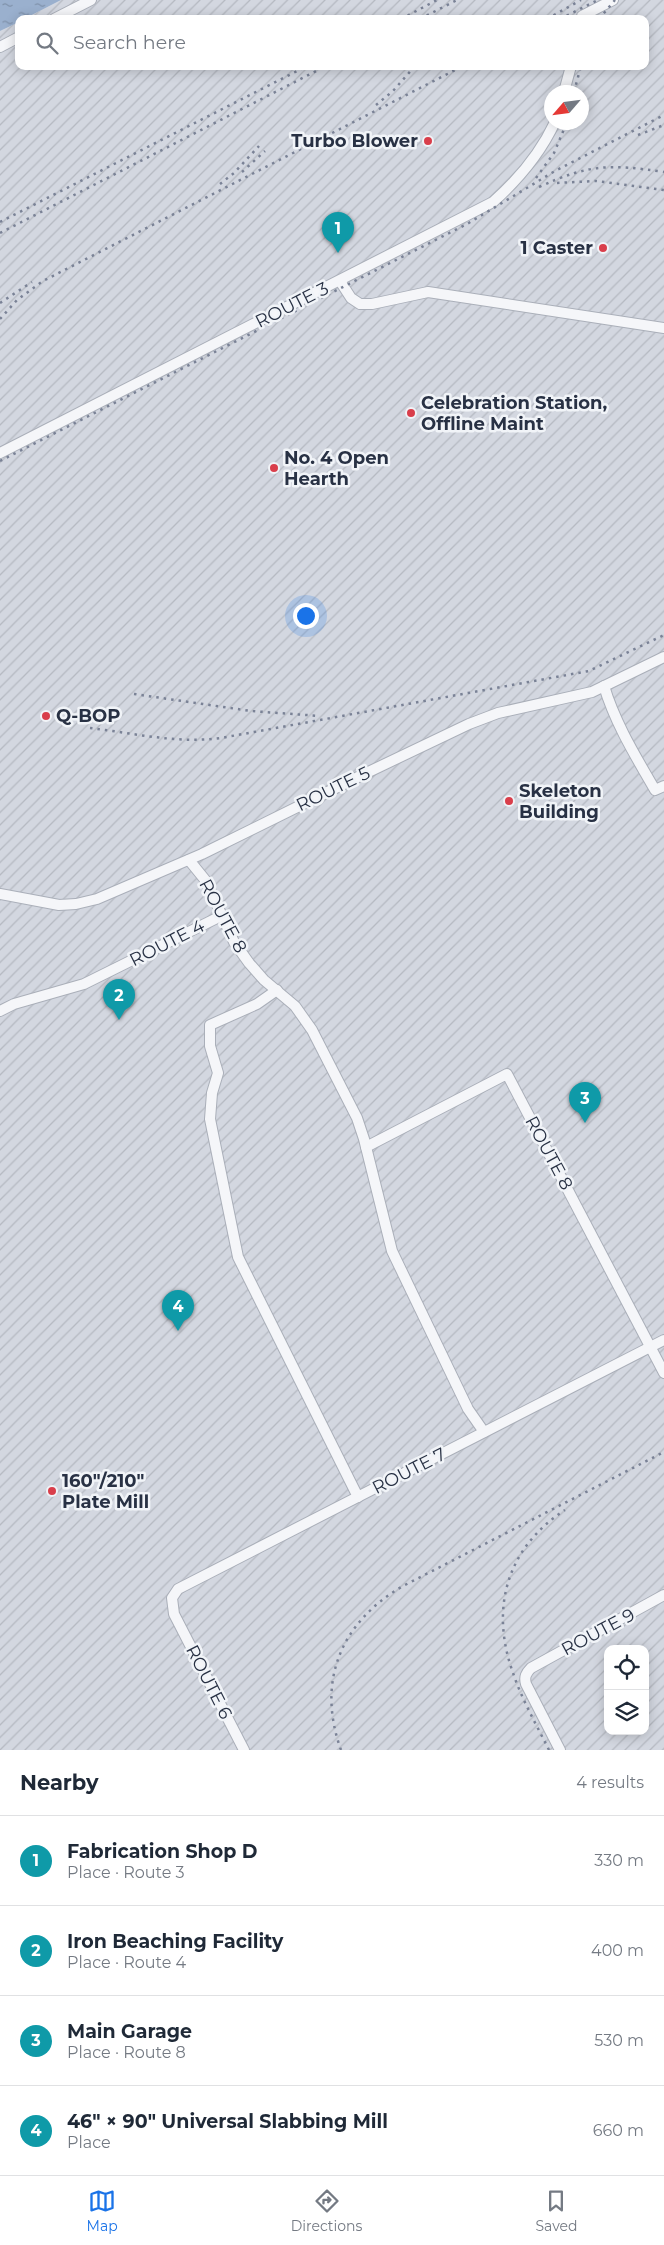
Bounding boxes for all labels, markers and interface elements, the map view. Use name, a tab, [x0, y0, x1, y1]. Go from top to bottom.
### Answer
search box	[15, 15, 649, 70]
icon: search	[33, 29, 61, 57]
text: Search here	[73, 31, 186, 54]
north arrow	[544, 85, 589, 130]
place label: Turbo Blower	[291, 130, 418, 152]
marker: Turbo Blower	[422, 135, 434, 147]
pin: 1	[322, 212, 354, 253]
place label: 1 Caster	[521, 237, 593, 259]
marker: 1 Caster	[597, 242, 609, 254]
street label: ROUTE 3	[252, 277, 332, 333]
place label: Celebration Station, Offline Maint	[421, 392, 608, 435]
marker: Celebration Station, Offline Maint	[405, 407, 417, 419]
place label: No. 4 Open Hearth	[284, 447, 389, 490]
marker: No. 4 Open Hearth	[268, 462, 280, 474]
your location	[293, 603, 319, 629]
place label: Q-BOP	[56, 705, 120, 727]
marker: Q-BOP	[40, 710, 52, 722]
street label: ROUTE 5	[292, 762, 374, 816]
place label: Skeleton Building	[519, 780, 602, 823]
marker: Skeleton Building	[503, 795, 515, 807]
street label: ROUTE 8	[194, 875, 252, 957]
street label: ROUTE 4	[126, 915, 208, 971]
pin: 2	[103, 979, 135, 1020]
pin: 3	[569, 1082, 601, 1123]
street label: ROUTE 8	[520, 1112, 578, 1194]
pin: 4	[162, 1290, 194, 1331]
street label: ROUTE 7	[368, 1443, 450, 1499]
place label: 160"/210" Plate Mill	[62, 1470, 149, 1513]
marker: 160"/210" Plate Mill	[46, 1485, 58, 1497]
street label: ROUTE 9	[557, 1603, 639, 1661]
street label: ROUTE 6	[181, 1641, 237, 1723]
map controls	[604, 1645, 649, 1735]
button: locate	[604, 1645, 649, 1690]
button: layers	[604, 1690, 649, 1735]
text: Nearby	[20, 1770, 99, 1795]
text: 4 results	[576, 1773, 644, 1792]
text: Fabrication Shop D	[67, 1840, 257, 1863]
text: 1	[33, 1851, 39, 1870]
text: 330 m	[594, 1851, 644, 1870]
text: Place · Route 3	[67, 1863, 185, 1882]
text: Iron Beaching Facility	[67, 1930, 283, 1953]
text: 2	[31, 1941, 41, 1960]
text: 400 m	[591, 1941, 644, 1960]
text: Place · Route 4	[67, 1953, 186, 1972]
text: Main Garage	[67, 2020, 192, 2043]
text: 3	[31, 2031, 41, 2050]
text: 530 m	[594, 2031, 644, 2050]
text: Place · Route 8	[67, 2043, 186, 2062]
text: 46" × 90" Universal Slabbing Mill	[67, 2110, 388, 2133]
text: 4	[30, 2121, 42, 2140]
text: 660 m	[593, 2121, 644, 2140]
text: Place	[67, 2133, 111, 2152]
tab: Map	[87, 2187, 118, 2235]
tab: Directions	[291, 2187, 362, 2235]
tab: Saved	[535, 2187, 577, 2235]

